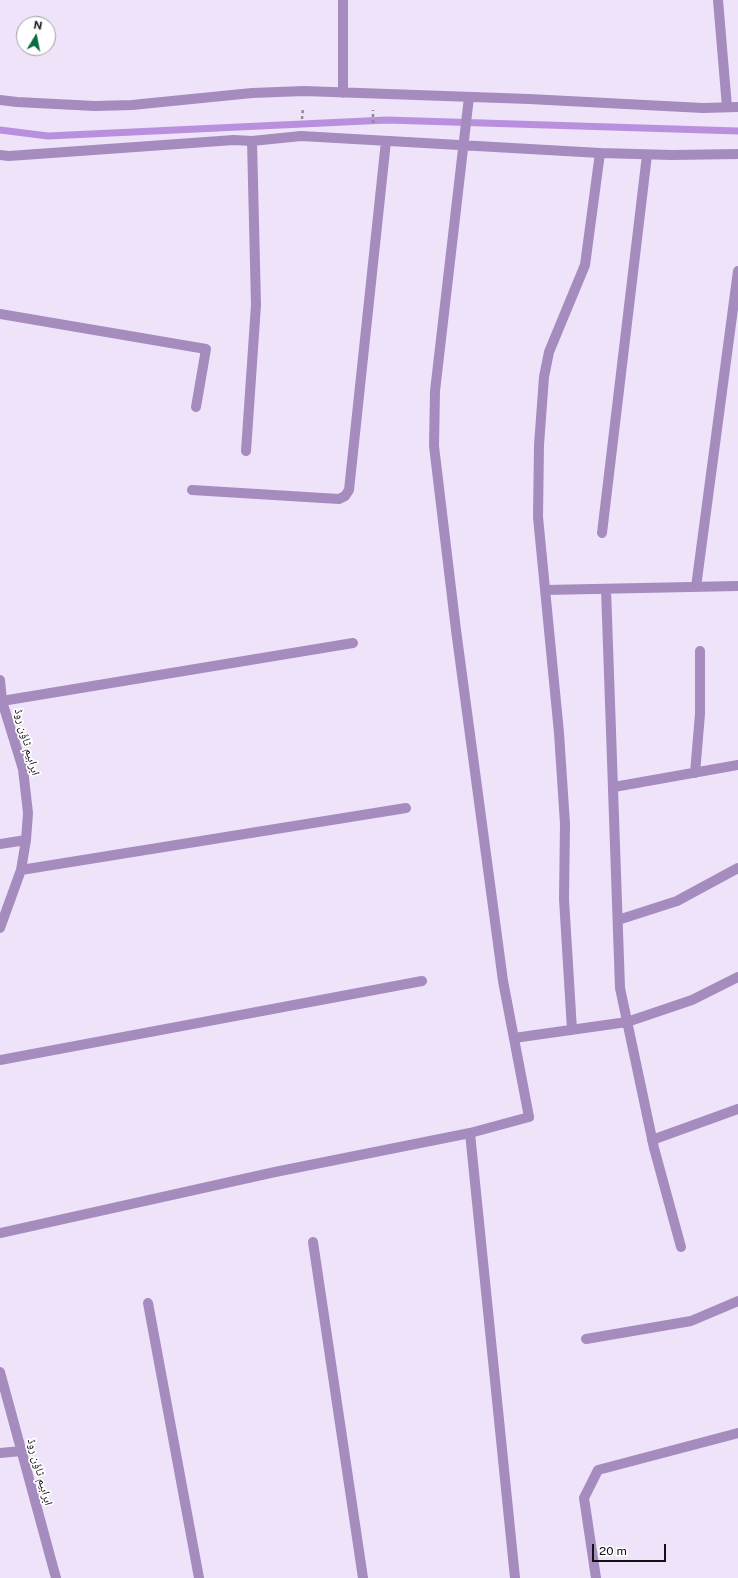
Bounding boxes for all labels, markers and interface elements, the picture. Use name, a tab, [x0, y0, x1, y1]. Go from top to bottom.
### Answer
north arrow	[16, 16, 56, 56]
text: N	[33, 19, 43, 32]
street label: ابراہیم ٹاؤن روڈ	[11, 707, 43, 777]
street label: ابراہیم ٹاؤن روڈ	[24, 1437, 56, 1507]
scale bar	[594, 1536, 668, 1562]
text: 20 m	[599, 1544, 627, 1558]

